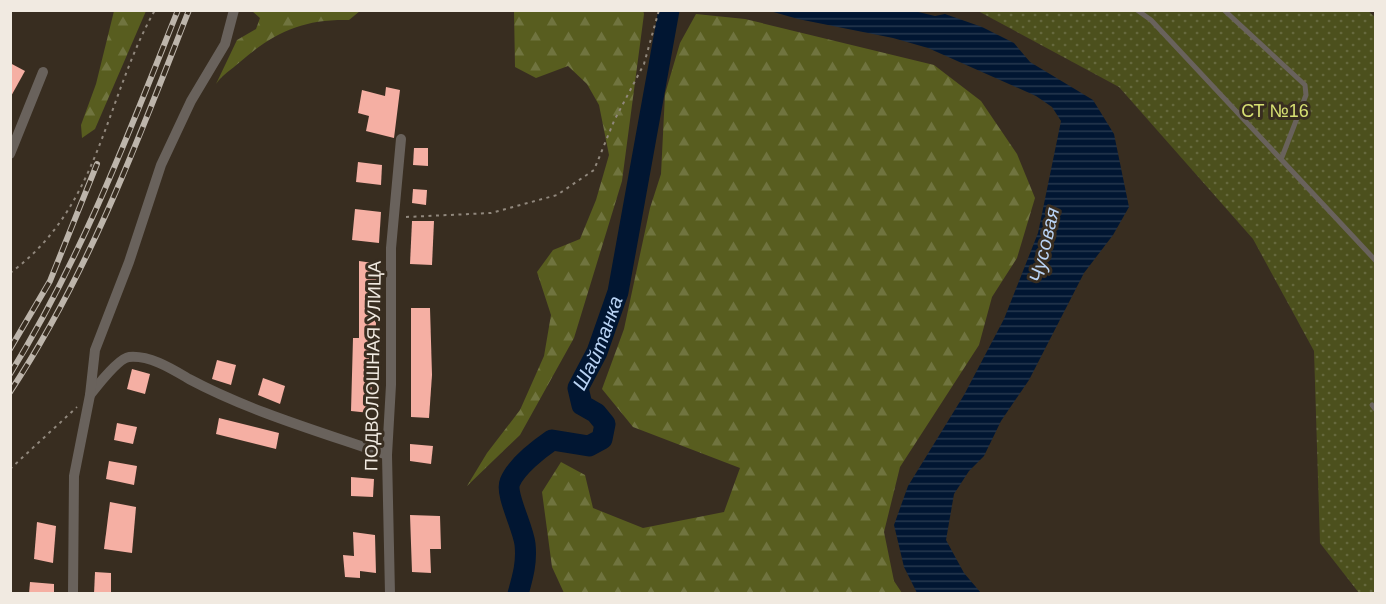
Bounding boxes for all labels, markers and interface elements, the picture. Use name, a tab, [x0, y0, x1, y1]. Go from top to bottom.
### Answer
park label: СТ №16	[1241, 101, 1309, 121]
water label: Чусовая	[1025, 205, 1063, 285]
street label: ПОДВОЛОШНАЯ УЛИЦА	[361, 261, 385, 471]
water label: Шайтанка	[568, 293, 627, 394]

